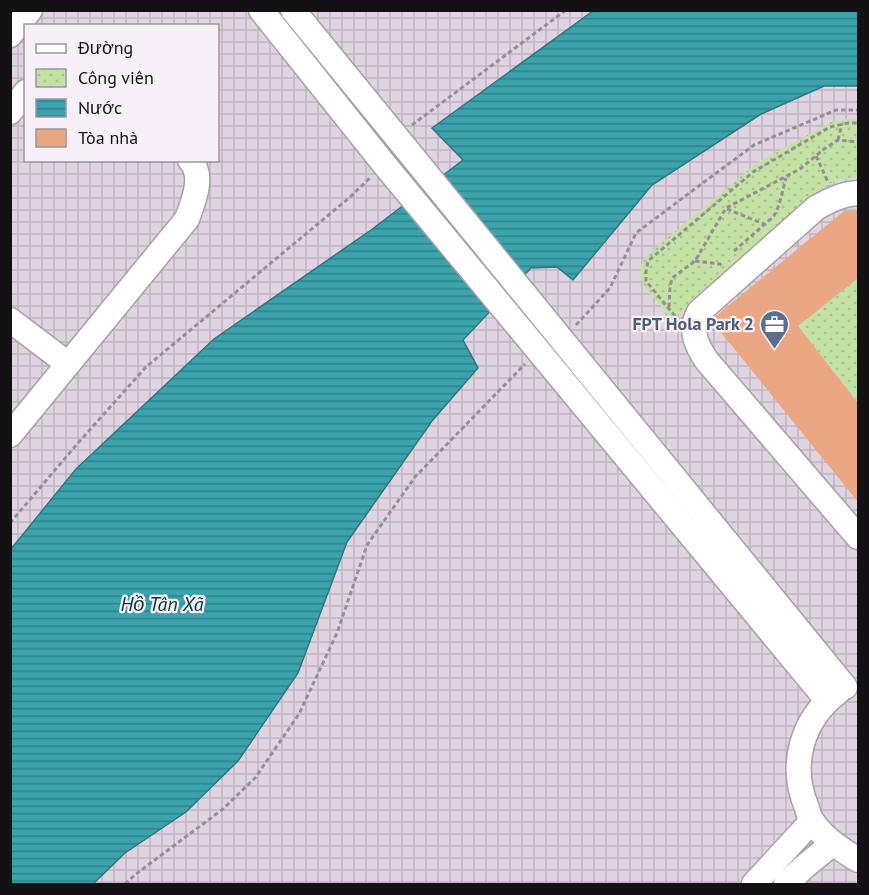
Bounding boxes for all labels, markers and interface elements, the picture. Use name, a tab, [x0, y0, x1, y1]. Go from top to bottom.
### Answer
legend	[24, 24, 219, 162]
text: Đường	[77, 36, 133, 59]
text: Công viên	[78, 66, 154, 89]
text: Nước	[78, 96, 122, 119]
text: Tòa nhà	[78, 126, 138, 149]
office icon: FPT Hola Park 2	[759, 308, 791, 350]
place label: FPT Hola Park 2	[632, 312, 754, 335]
water label: Hồ Tân Xã	[121, 591, 204, 617]

